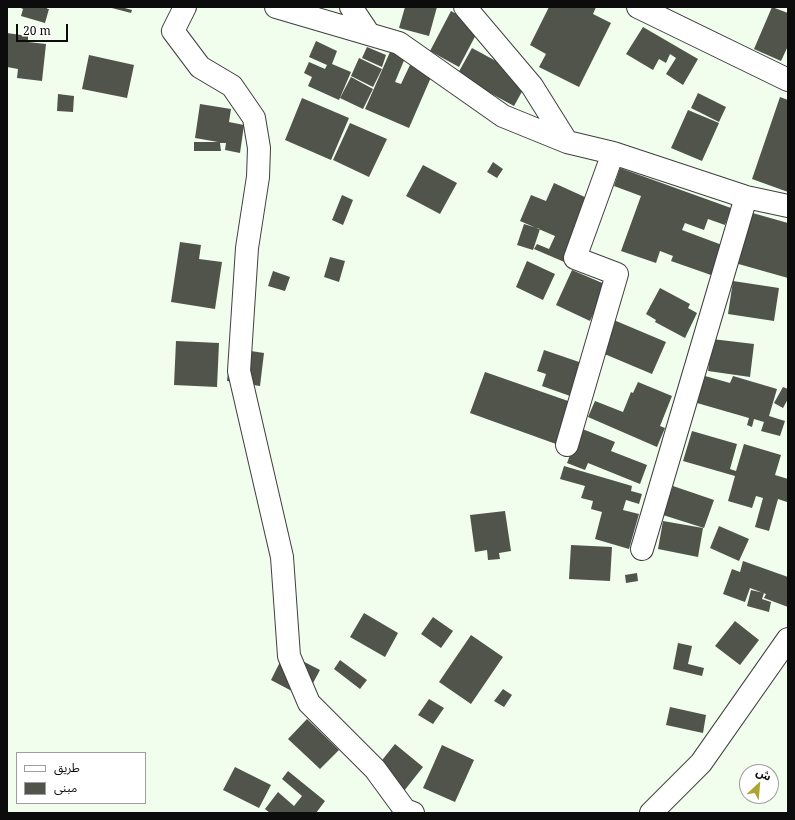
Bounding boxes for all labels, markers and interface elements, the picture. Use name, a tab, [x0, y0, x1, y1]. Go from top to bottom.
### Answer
scale bar	[18, 16, 70, 42]
text: 20 m	[23, 22, 51, 39]
legend	[16, 752, 146, 804]
text: طريق	[54, 759, 80, 776]
north arrow	[739, 764, 779, 804]
text: ش	[754, 764, 774, 784]
text: مبنى	[54, 779, 77, 796]

